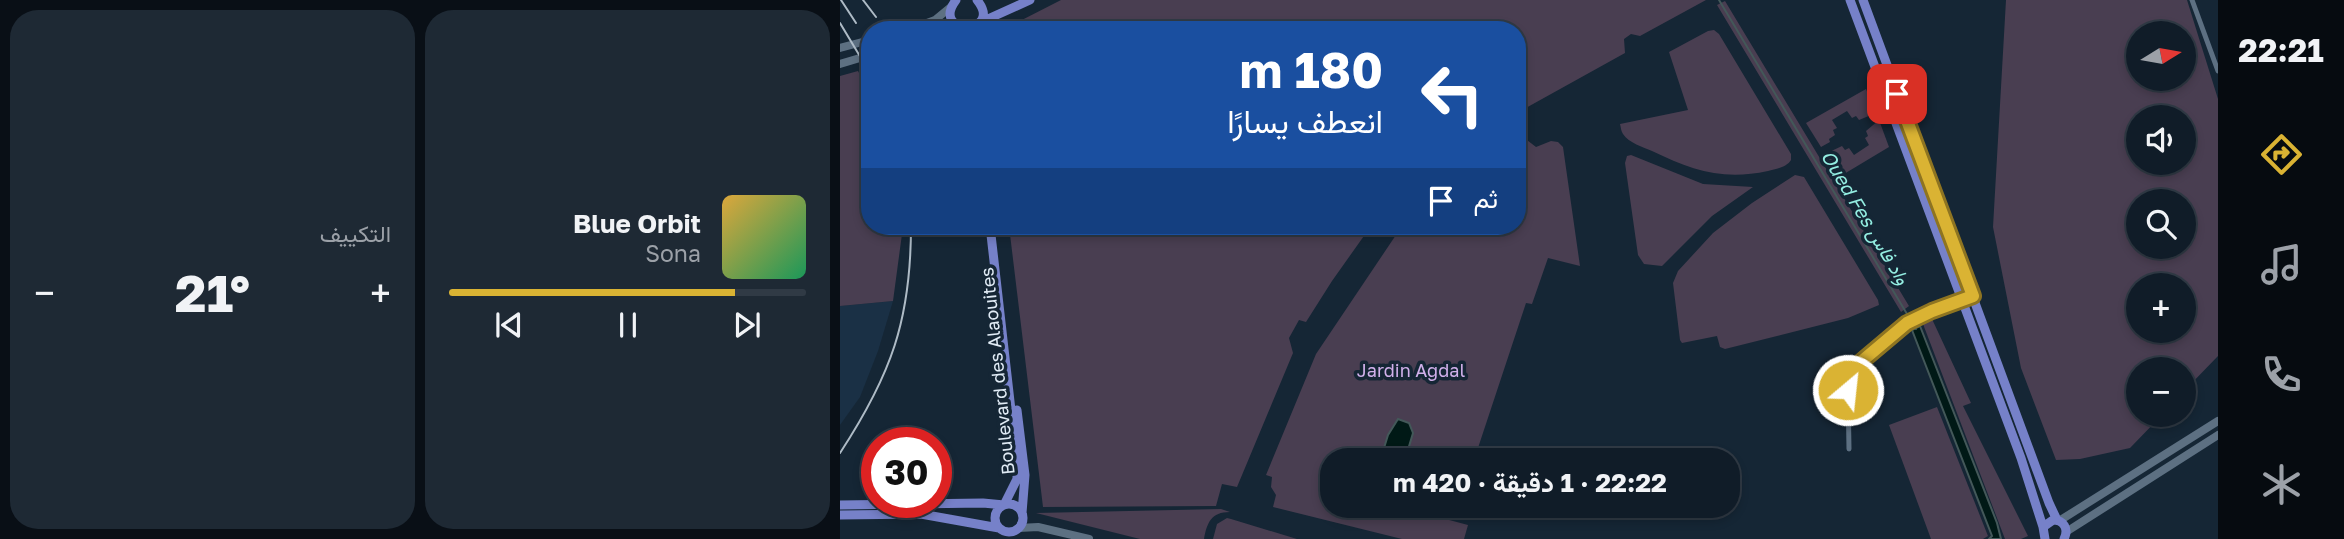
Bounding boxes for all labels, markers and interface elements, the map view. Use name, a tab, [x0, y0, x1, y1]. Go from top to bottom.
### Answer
north arrow	[2126, 21, 2196, 91]
map controls	[2126, 21, 2196, 427]
text: 22:21	[2238, 31, 2324, 69]
text: 180 m	[1239, 40, 1383, 99]
icon: left	[1407, 49, 1498, 140]
pin	[1867, 64, 1927, 124]
icon: arrive	[1878, 75, 1916, 113]
text: انعطف يسارًا	[1227, 102, 1383, 140]
button: sound	[2126, 105, 2196, 175]
icon: directions	[2257, 130, 2306, 179]
water label: Oued Fes واد فاس	[1816, 146, 1915, 289]
icon: arrive	[1422, 182, 1460, 220]
text: ثم	[1474, 183, 1498, 214]
button: search	[2126, 189, 2196, 259]
text: Blue Orbit	[573, 208, 701, 239]
text: التكييف	[320, 219, 391, 247]
text: Sona	[645, 239, 701, 267]
icon: music	[2257, 240, 2306, 289]
text: 21°	[175, 261, 250, 323]
street label: Boulevard des Alaouites	[975, 266, 1019, 476]
text: −	[34, 270, 55, 315]
text: +	[370, 270, 391, 315]
button: +	[2126, 273, 2196, 343]
icon: previous	[490, 306, 528, 344]
icon: pause	[609, 306, 647, 344]
icon: next	[728, 306, 766, 344]
icon: phone	[2257, 350, 2306, 399]
position arrow	[1811, 353, 1885, 427]
button: −	[2126, 357, 2196, 427]
park label: Jardin Agdal	[1357, 359, 1465, 381]
speed limit sign: 30	[861, 427, 952, 518]
icon: climate	[2257, 460, 2306, 509]
text: 22:22 · 1 دقيقة · 420 m	[1393, 467, 1667, 498]

